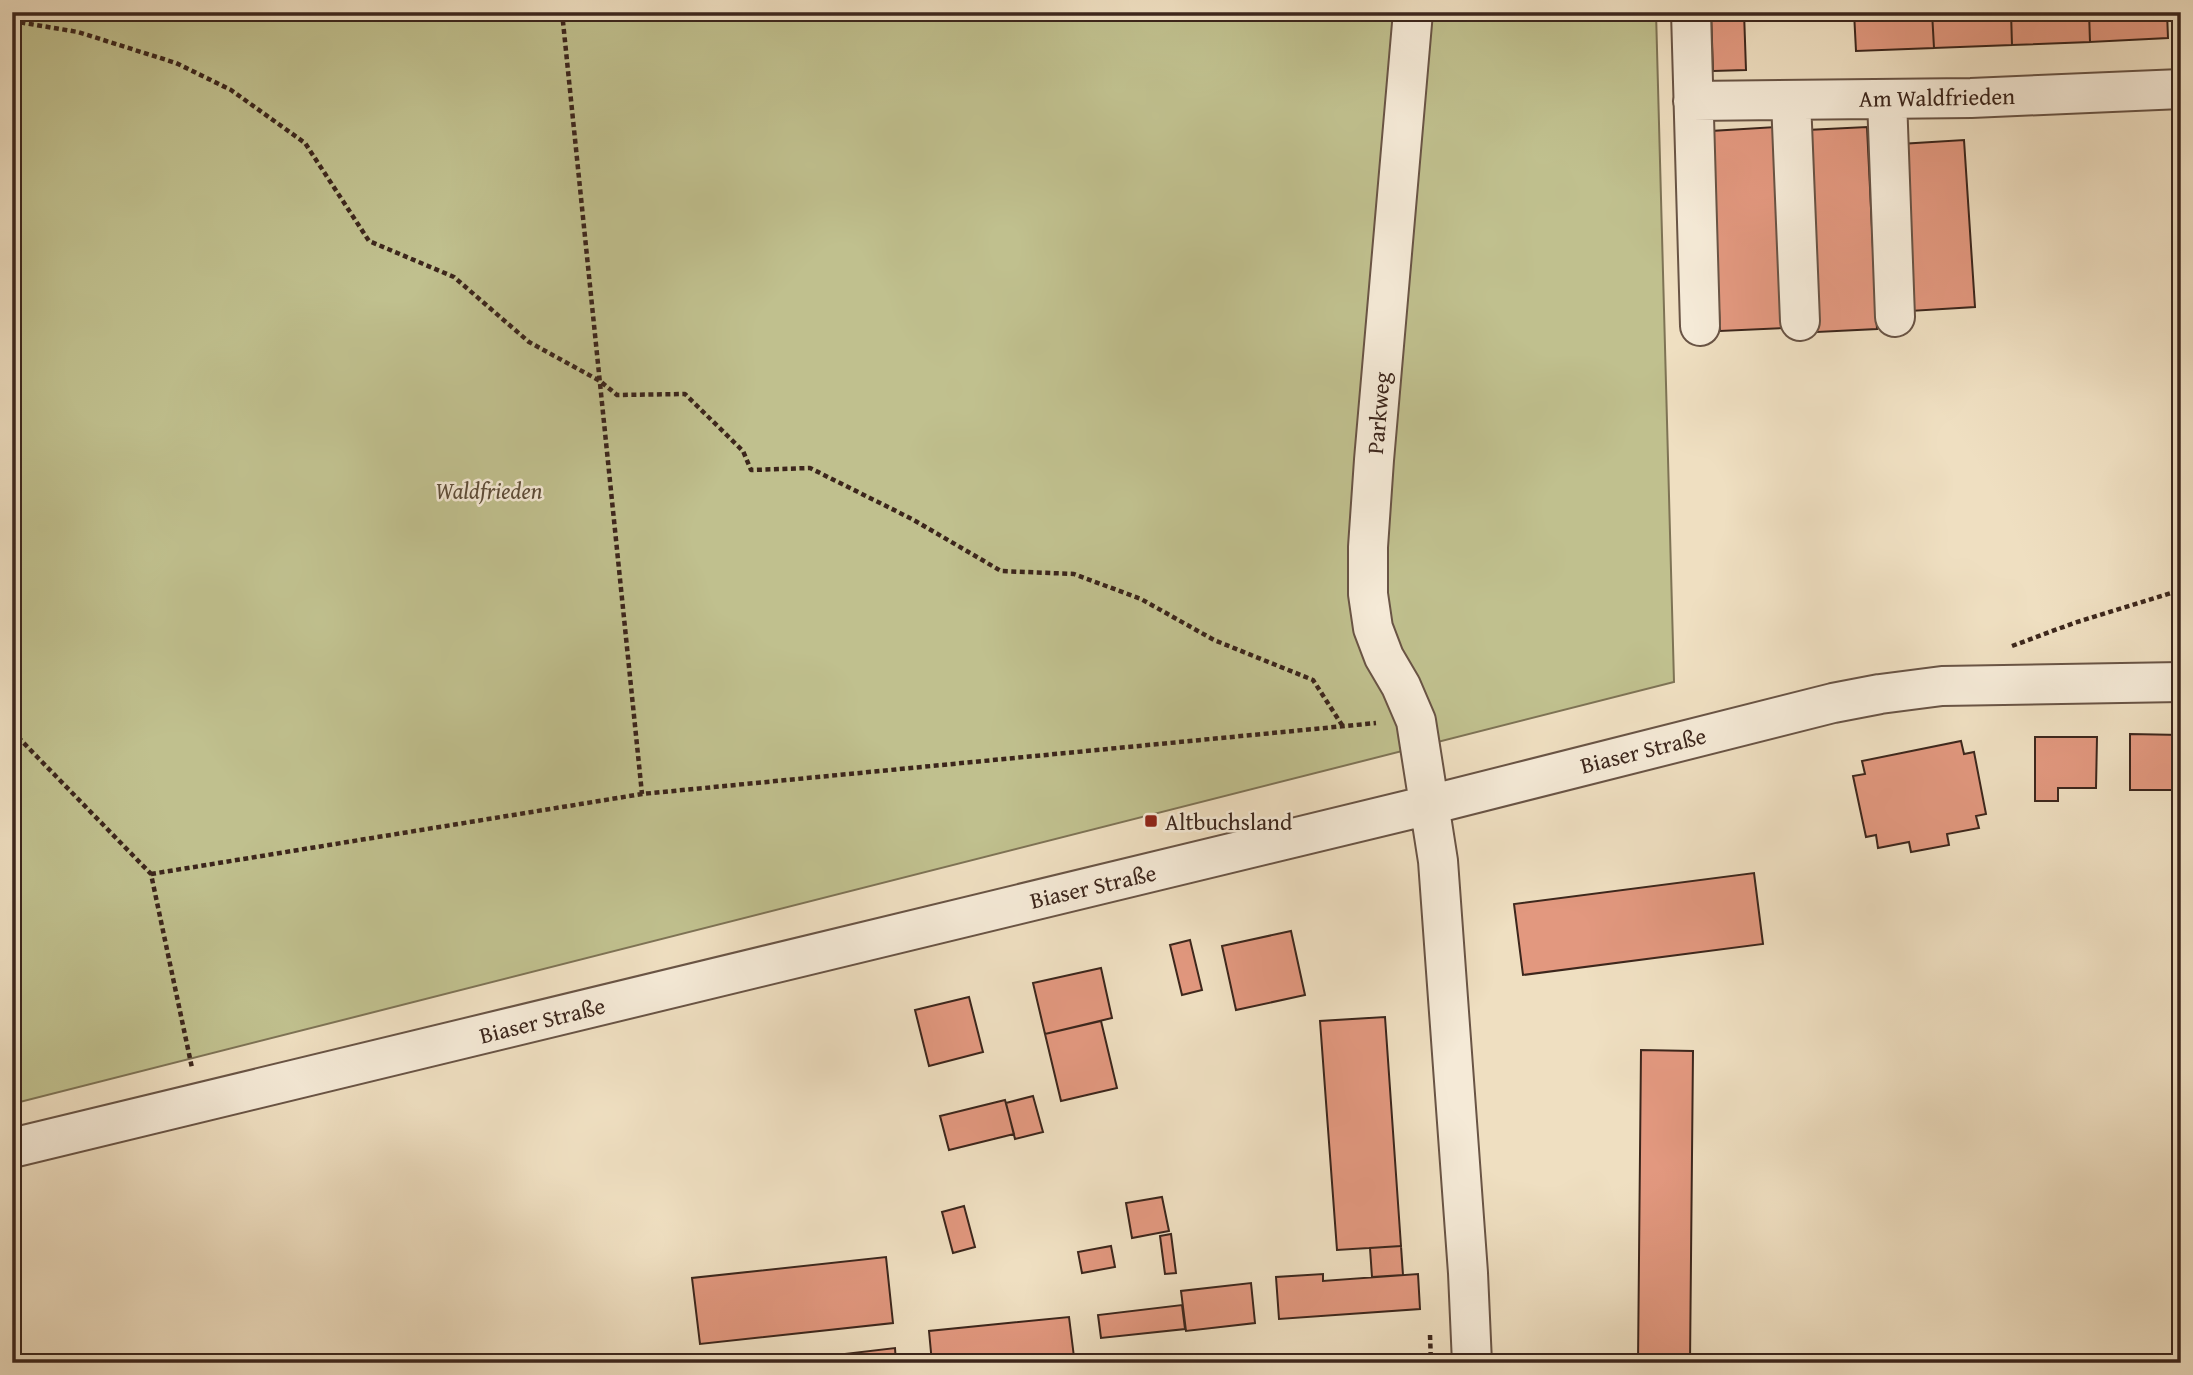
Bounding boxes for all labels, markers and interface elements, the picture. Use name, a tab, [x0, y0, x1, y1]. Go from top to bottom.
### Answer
street label: Am Waldfrieden	[1859, 79, 2015, 115]
street label: Parkweg	[1358, 370, 1398, 456]
park label: Waldfrieden	[436, 474, 543, 507]
street label: Biaser Straße	[1577, 718, 1709, 782]
place label: Altbuchsland	[1165, 805, 1293, 838]
marker: Altbuchsland	[1143, 813, 1159, 829]
street label: Biaser Straße	[1027, 855, 1159, 917]
street label: Biaser Straße	[476, 988, 608, 1052]

